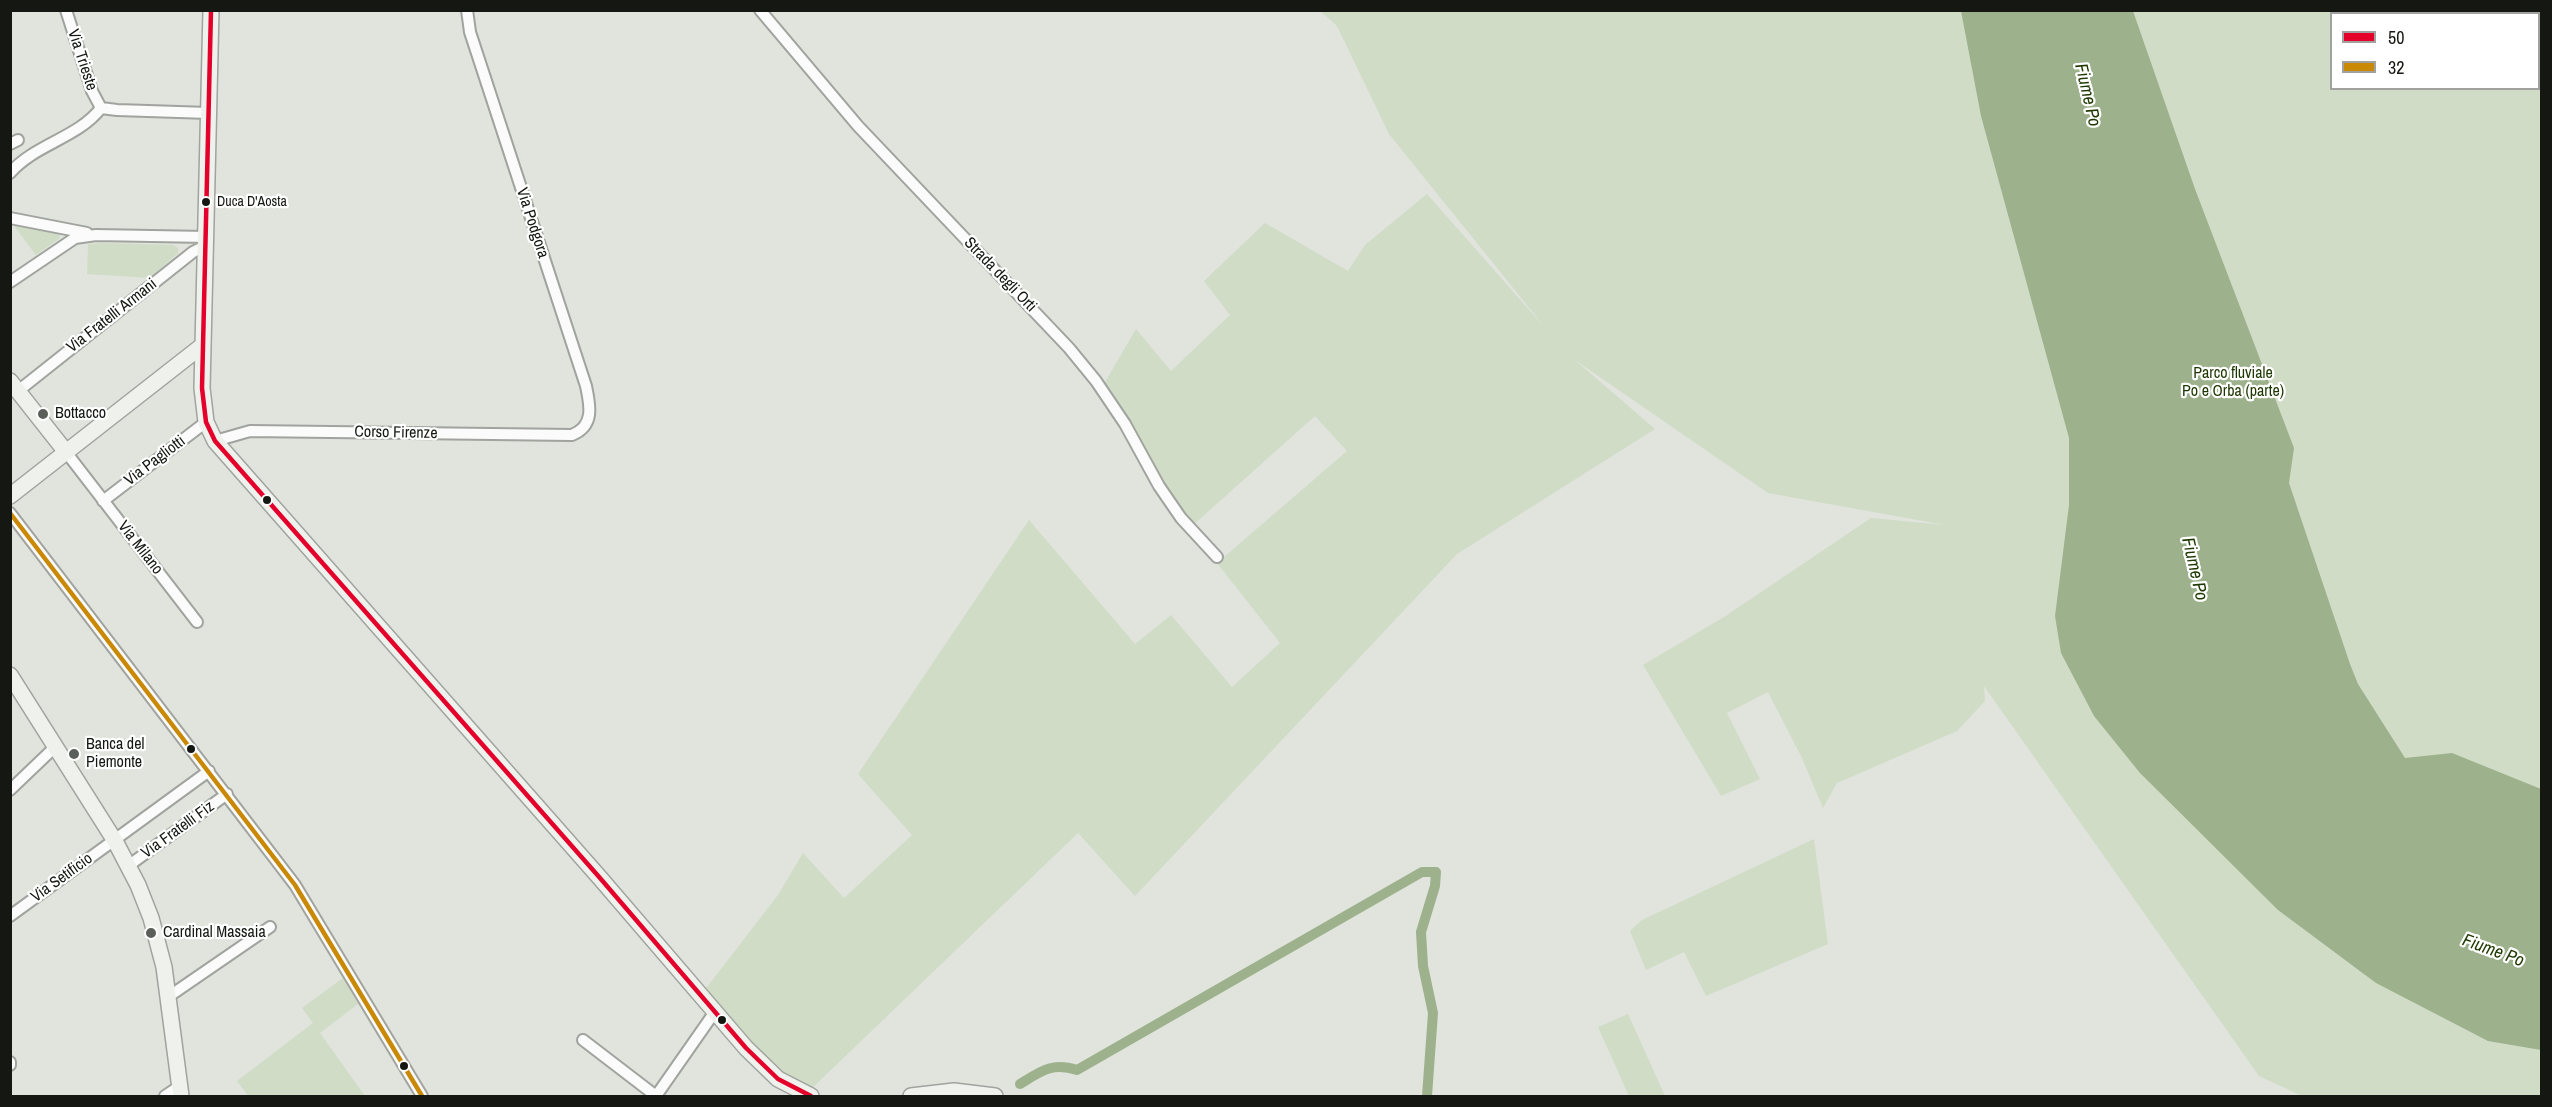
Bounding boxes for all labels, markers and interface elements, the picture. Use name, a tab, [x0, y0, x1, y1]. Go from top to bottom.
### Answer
legend	[2330, 12, 2540, 90]
text: 50	[2388, 25, 2404, 50]
street label: Via Trieste	[63, 27, 101, 93]
text: 32	[2388, 55, 2404, 80]
water label: Fiume Po	[2069, 61, 2105, 129]
street label: Via Podgora	[512, 185, 552, 261]
place label: Duca D'Aosta	[217, 194, 287, 210]
marker: Duca D'Aosta	[200, 196, 212, 208]
street label: Strada degli Orti	[960, 234, 1040, 316]
street label: Via Fratelli Armani	[63, 275, 161, 357]
park label: Parco fluviale Po e Orba (parte)	[2182, 364, 2284, 402]
place label: Bottacco	[55, 404, 106, 424]
marker: Bottacco	[36, 407, 50, 421]
street label: Corso Firenze	[354, 423, 438, 443]
street label: Via Pagliotti	[121, 432, 189, 490]
unlabelled marker	[261, 494, 273, 506]
street label: Via Milano	[113, 517, 167, 579]
water label: Fiume Po	[2176, 535, 2212, 603]
place label: Banca del Piemonte	[86, 735, 144, 773]
unlabelled marker	[185, 743, 197, 755]
marker: Banca del Piemonte	[67, 747, 81, 761]
street label: Via Fratelli Fiz	[138, 797, 218, 863]
street label: Via Setificio	[28, 849, 96, 907]
place label: Cardinal Massaia	[163, 923, 266, 943]
marker: Cardinal Massaia	[144, 926, 158, 940]
water label: Fiume Po	[2459, 930, 2527, 972]
unlabelled marker	[716, 1014, 728, 1026]
unlabelled marker	[398, 1060, 410, 1072]

